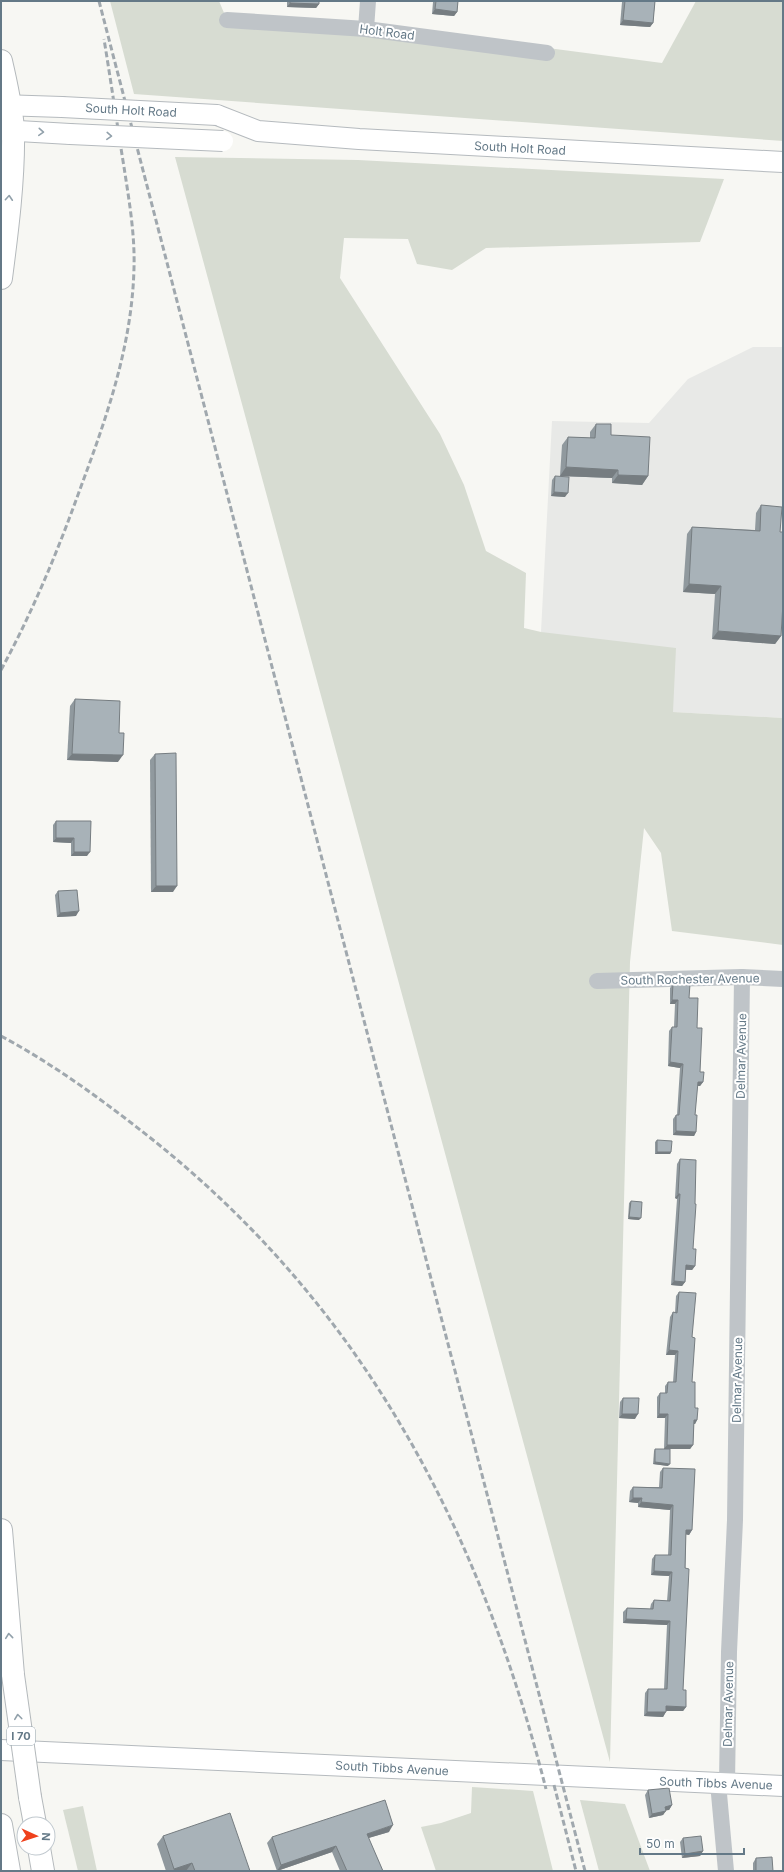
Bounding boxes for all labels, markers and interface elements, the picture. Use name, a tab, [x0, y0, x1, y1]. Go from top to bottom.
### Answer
street label: Holt Road	[359, 21, 415, 43]
street label: South Holt Road	[85, 100, 177, 120]
one-way arrow	[38, 128, 44, 137]
one-way arrow	[106, 131, 112, 140]
street label: South Holt Road	[474, 138, 566, 158]
one-way arrow	[5, 195, 13, 201]
street label: South Rochester Avenue	[620, 970, 760, 988]
street label: Delmar Avenue	[733, 1013, 749, 1099]
street label: Delmar Avenue	[729, 1337, 745, 1423]
one-way arrow	[4, 1633, 13, 1639]
street label: Delmar Avenue	[720, 1661, 736, 1747]
one-way arrow	[14, 1714, 23, 1720]
road number: I 70	[7, 1727, 35, 1745]
street label: South Tibbs Avenue	[335, 1758, 449, 1778]
street label: South Tibbs Avenue	[659, 1774, 773, 1792]
north arrow	[16, 1816, 56, 1856]
scale bar	[640, 1830, 744, 1856]
text: N	[39, 1832, 53, 1841]
text: 50 m	[646, 1836, 675, 1851]

